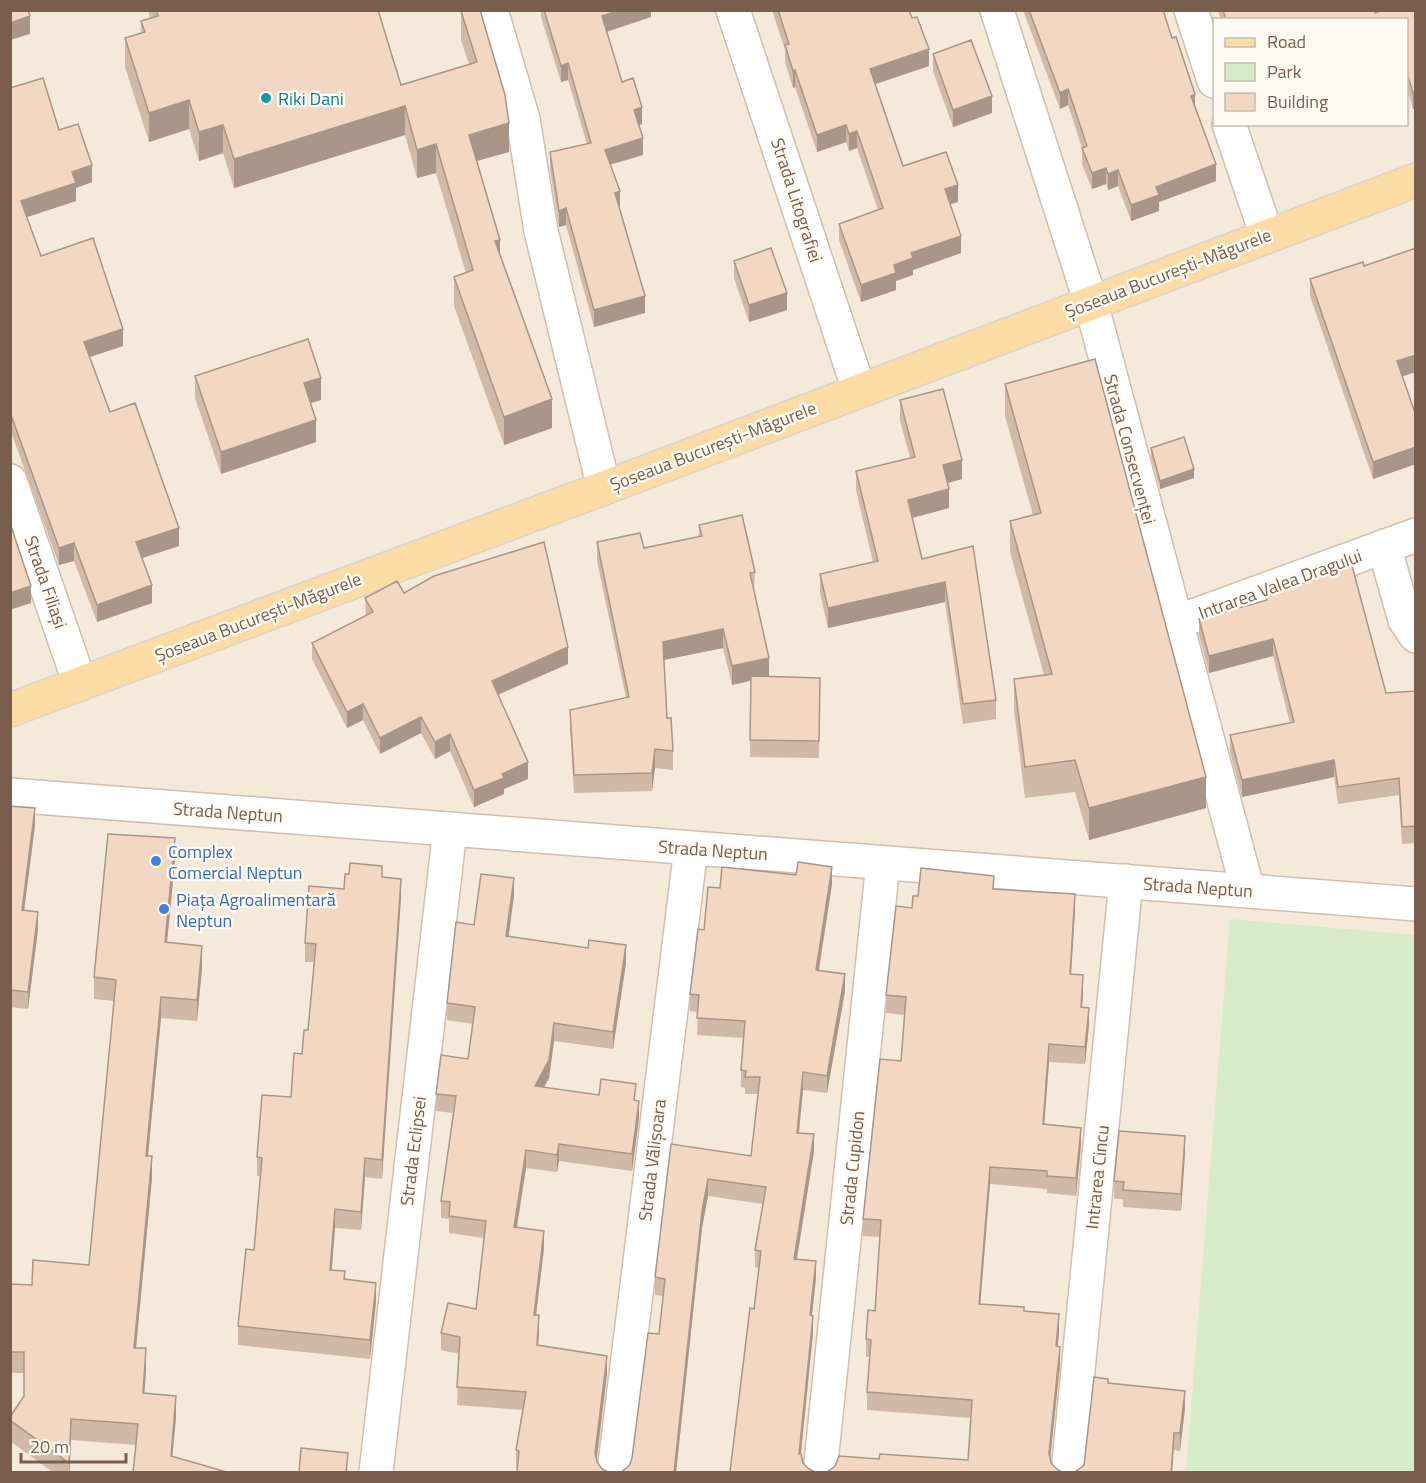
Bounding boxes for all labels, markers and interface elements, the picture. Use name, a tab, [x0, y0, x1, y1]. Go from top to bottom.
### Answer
legend	[1213, 18, 1408, 126]
text: Road	[1267, 28, 1306, 55]
text: Park	[1267, 58, 1302, 85]
place label: Riki Dani	[278, 85, 344, 112]
text: Building	[1267, 88, 1328, 115]
marker: Riki Dani	[259, 91, 273, 105]
street label: Strada Litografiei	[764, 134, 830, 266]
street label: Șoseaua București-Măgurele	[1061, 221, 1275, 325]
street label: Strada Consecvenței	[1097, 371, 1163, 527]
street label: Șoseaua București-Măgurele	[606, 394, 820, 498]
street label: Strada Filiași	[18, 532, 74, 632]
street label: Intrarea Valea Dragului	[1194, 542, 1366, 626]
street label: Șoseaua București-Măgurele	[151, 565, 365, 669]
street label: Strada Neptun	[172, 795, 284, 829]
street label: Strada Neptun	[657, 833, 769, 867]
place label: Complex Comercial Neptun	[168, 838, 302, 886]
marker: Complex Comercial Neptun	[149, 854, 163, 868]
street label: Strada Neptun	[1142, 870, 1254, 904]
place label: Piața Agroalimentară Neptun	[176, 886, 336, 934]
marker: Piața Agroalimentară Neptun	[157, 902, 171, 916]
street label: Strada Eclipsei	[393, 1095, 433, 1207]
street label: Strada Vălișoara	[631, 1097, 673, 1223]
street label: Strada Cupidon	[833, 1109, 871, 1227]
street label: Intrarea Cincu	[1078, 1124, 1116, 1230]
scale bar	[21, 1426, 126, 1464]
text: 20 m	[30, 1433, 69, 1460]

